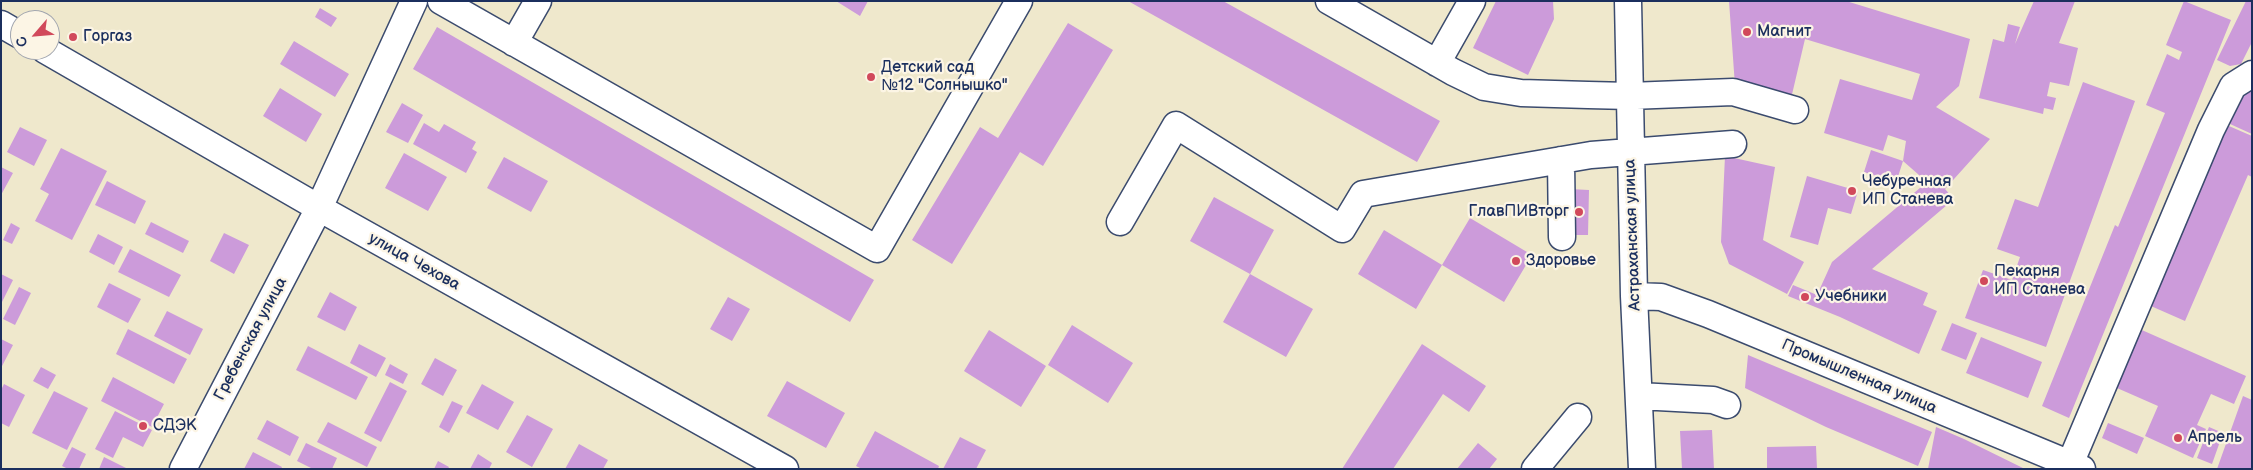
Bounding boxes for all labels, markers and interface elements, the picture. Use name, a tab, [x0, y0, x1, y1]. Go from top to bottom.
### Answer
north arrow	[10, 10, 60, 60]
place label: Магнит	[1757, 22, 1812, 42]
marker: Магнит	[1741, 26, 1753, 38]
place label: Горгаз	[83, 27, 132, 47]
marker: Горгаз	[67, 31, 79, 43]
text: С	[12, 33, 32, 50]
place label: Детский сад №12 "Солнышко"	[881, 58, 1008, 96]
marker: Детский сад №12 "Солнышко"	[865, 71, 877, 83]
street label: Астраханская улица	[1621, 159, 1645, 311]
place label: Чебуречная ИП Станева	[1862, 172, 1953, 210]
marker: Чебуречная ИП Станева	[1846, 185, 1858, 197]
place label: ГлавПИВторг	[1469, 202, 1569, 222]
marker: ГлавПИВторг	[1573, 206, 1585, 218]
street label: улица Чехова	[365, 229, 463, 295]
place label: Здоровье	[1526, 251, 1596, 271]
marker: Здоровье	[1510, 255, 1522, 267]
place label: Пекарня ИП Станева	[1994, 262, 2085, 300]
street label: Гребенская улица	[210, 274, 292, 404]
marker: Пекарня ИП Станева	[1978, 275, 1990, 287]
place label: Учебники	[1815, 287, 1887, 307]
marker: Учебники	[1799, 291, 1811, 303]
street label: Промышленная улица	[1778, 336, 1940, 418]
place label: СДЭК	[153, 416, 196, 436]
marker: СДЭК	[137, 420, 149, 432]
place label: Апрель	[2188, 428, 2242, 448]
marker: Апрель	[2172, 432, 2184, 444]

